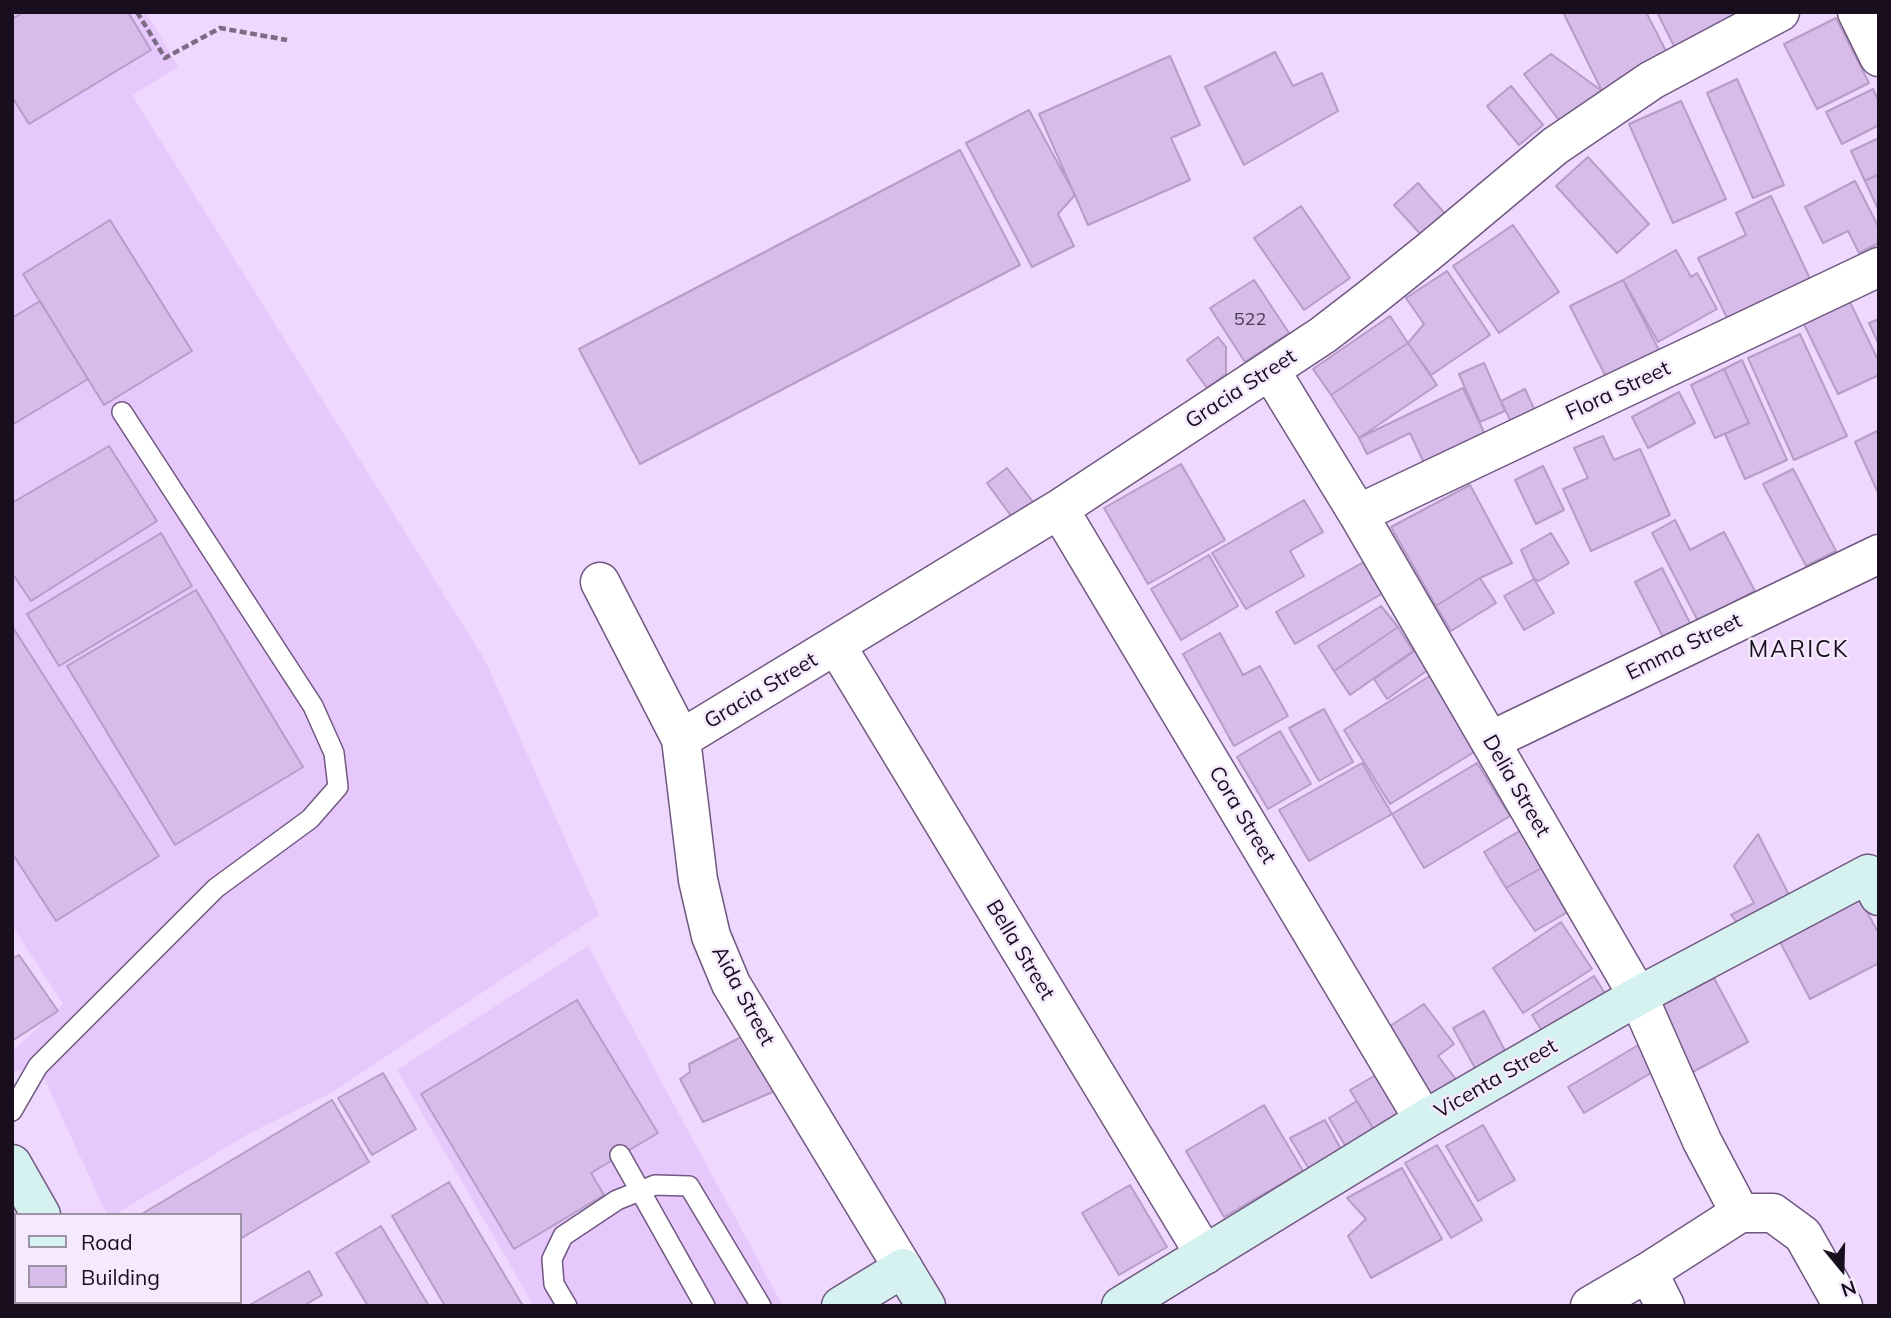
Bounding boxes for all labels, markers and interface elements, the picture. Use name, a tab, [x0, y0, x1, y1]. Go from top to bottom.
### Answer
house number: 522	[1234, 309, 1266, 331]
street label: Gracia Street	[1181, 344, 1301, 434]
street label: Flora Street	[1562, 356, 1674, 426]
street label: Emma Street	[1622, 608, 1746, 686]
district label: MARICK	[1749, 636, 1849, 664]
street label: Gracia Street	[700, 647, 822, 735]
street label: Delia Street	[1477, 731, 1555, 841]
street label: Cora Street	[1203, 762, 1281, 868]
street label: Bella Street	[980, 896, 1060, 1004]
street label: Aida Street	[706, 942, 780, 1050]
street label: Vicenta Street	[1430, 1034, 1562, 1124]
legend	[14, 1213, 242, 1304]
text: Road	[81, 1229, 132, 1255]
north arrow	[1807, 1234, 1877, 1304]
text: Building	[81, 1264, 160, 1290]
text: N	[1838, 1275, 1860, 1303]

